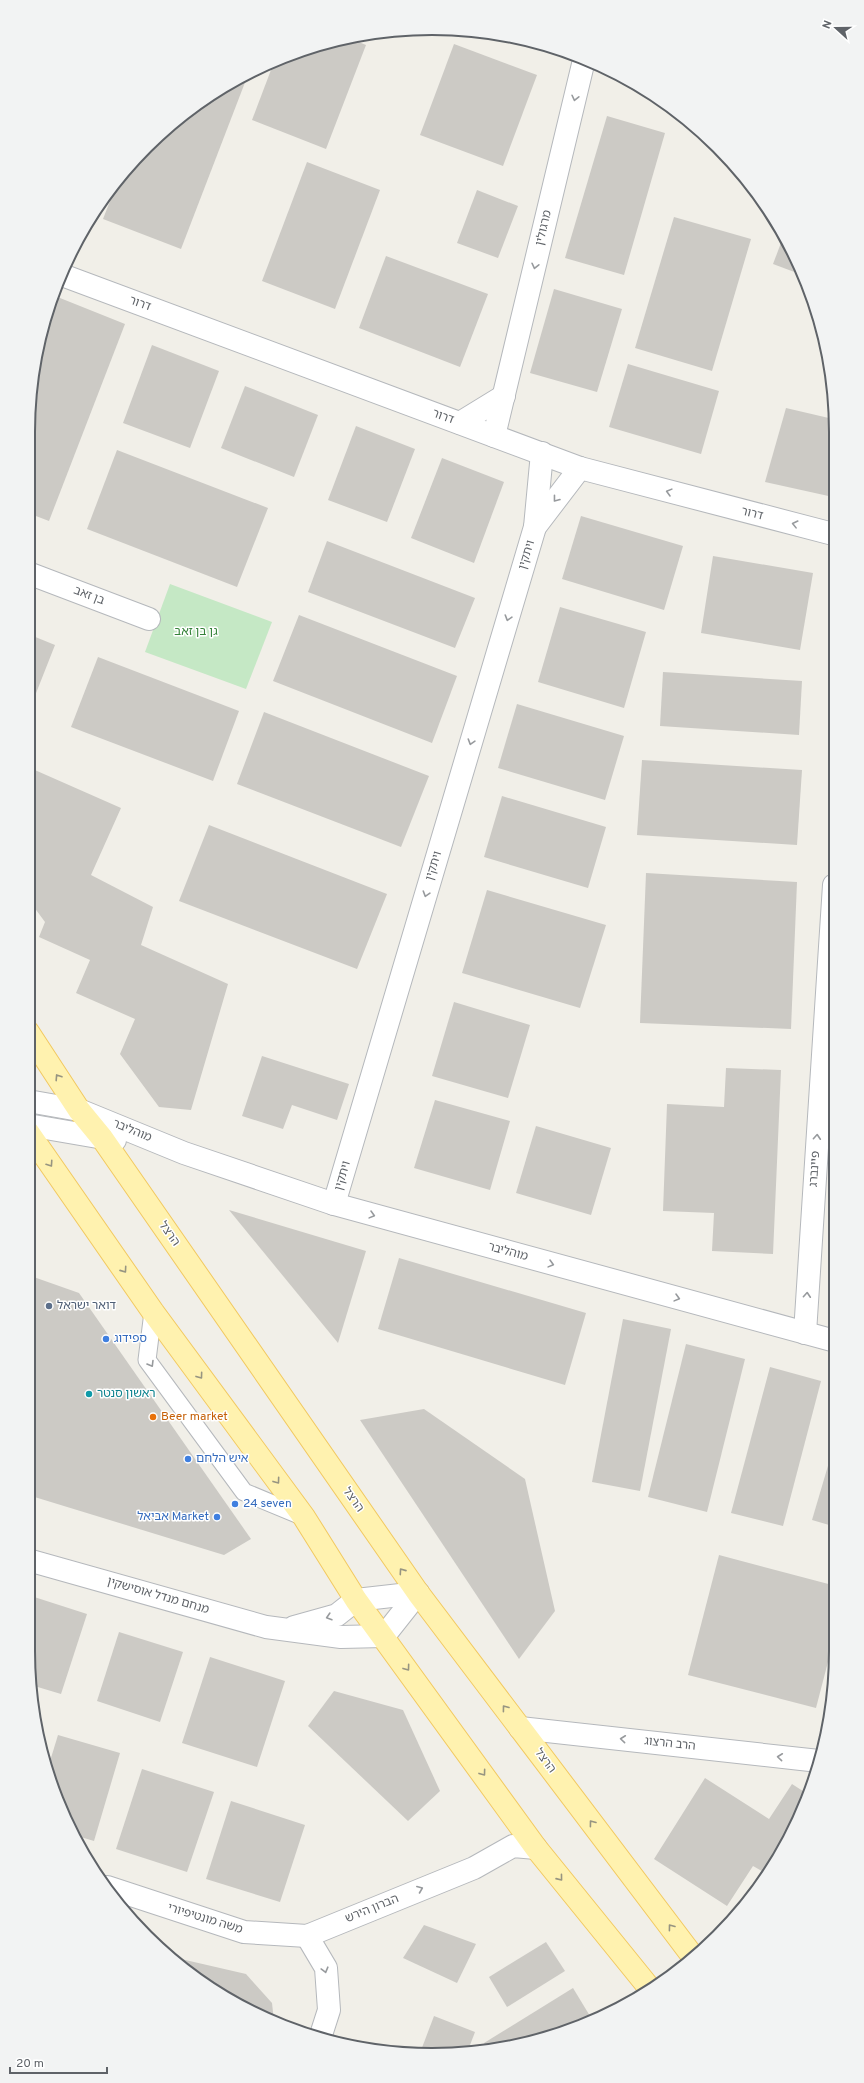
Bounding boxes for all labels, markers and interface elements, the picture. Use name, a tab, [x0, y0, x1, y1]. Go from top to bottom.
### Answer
north arrow	[816, 8, 856, 48]
text: N	[820, 19, 836, 31]
one-way arrow	[571, 95, 580, 102]
street label: מרגולין	[532, 209, 556, 247]
one-way arrow	[531, 262, 540, 269]
street label: דרור	[127, 293, 154, 315]
street label: דרור	[430, 406, 457, 428]
one-way arrow	[666, 488, 673, 497]
one-way arrow	[554, 494, 561, 501]
street label: דרור	[739, 504, 765, 525]
one-way arrow	[792, 521, 798, 529]
street label: ויתקין	[515, 538, 539, 572]
street label: בן זאב	[71, 583, 107, 609]
one-way arrow	[504, 614, 513, 621]
park label: גן בן זאב	[174, 624, 218, 640]
one-way arrow	[467, 738, 476, 745]
street label: ויתקין	[422, 849, 446, 883]
one-way arrow	[422, 890, 431, 897]
one-way arrow	[55, 1074, 63, 1081]
street label: מוהליבר	[110, 1116, 154, 1146]
one-way arrow	[813, 1134, 822, 1140]
street label: פיינברג	[806, 1150, 824, 1188]
one-way arrow	[45, 1159, 52, 1166]
street label: ויתקין	[331, 1159, 355, 1193]
one-way arrow	[369, 1210, 375, 1218]
street label: הרצל	[155, 1218, 183, 1250]
street label: מוהליבר	[486, 1239, 530, 1265]
one-way arrow	[548, 1259, 555, 1268]
one-way arrow	[119, 1266, 126, 1273]
one-way arrow	[803, 1291, 812, 1298]
one-way arrow	[673, 1293, 680, 1302]
place label: דואר ישראל	[57, 1298, 117, 1314]
marker: דואר ישראל	[44, 1301, 54, 1311]
place label: ספידוג	[114, 1331, 147, 1347]
marker: ספידוג	[101, 1334, 111, 1344]
one-way arrow	[146, 1360, 154, 1367]
one-way arrow	[195, 1372, 203, 1379]
place label: ראשון סנטר	[97, 1386, 156, 1402]
marker: ראשון סנטר	[84, 1389, 94, 1399]
place label: Beer market	[161, 1409, 228, 1425]
marker: Beer market	[148, 1412, 158, 1422]
place label: איש הלחם	[196, 1451, 249, 1467]
marker: איש הלחם	[183, 1454, 193, 1464]
one-way arrow	[272, 1477, 280, 1484]
street label: הרצל	[339, 1484, 367, 1516]
place label: 24 seven	[243, 1496, 292, 1512]
marker: 24 seven	[230, 1499, 240, 1509]
place label: אביאל Market	[137, 1509, 209, 1525]
marker: אביאל Market	[212, 1512, 222, 1522]
one-way arrow	[400, 1568, 407, 1575]
street label: מנחם מנדל אוסישקין	[105, 1574, 211, 1618]
one-way arrow	[325, 1612, 332, 1621]
one-way arrow	[402, 1663, 409, 1670]
one-way arrow	[503, 1706, 510, 1713]
street label: הרב הרצוג	[644, 1733, 696, 1755]
one-way arrow	[620, 1735, 626, 1744]
street label: הרצל	[531, 1746, 559, 1776]
one-way arrow	[777, 1752, 783, 1761]
one-way arrow	[478, 1769, 485, 1776]
one-way arrow	[590, 1821, 597, 1828]
one-way arrow	[556, 1873, 563, 1880]
one-way arrow	[417, 1886, 424, 1894]
street label: הברון הירש	[343, 1891, 401, 1927]
street label: משה מונטיפיורי	[165, 1900, 245, 1938]
one-way arrow	[669, 1924, 676, 1931]
one-way arrow	[320, 1966, 329, 1973]
scale bar	[10, 2049, 107, 2075]
text: 20 m	[16, 2056, 44, 2072]

